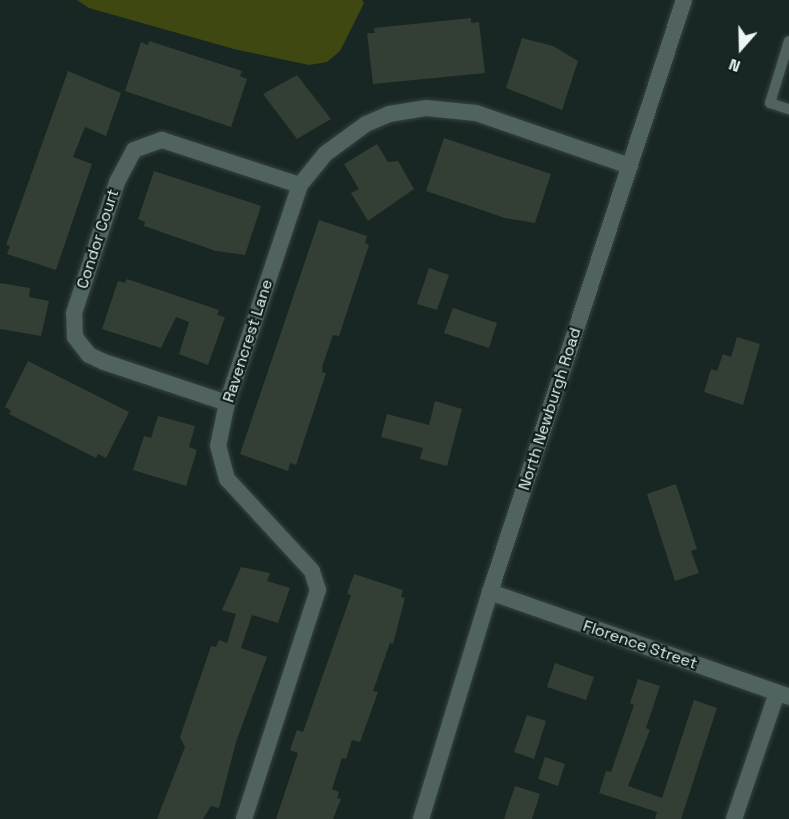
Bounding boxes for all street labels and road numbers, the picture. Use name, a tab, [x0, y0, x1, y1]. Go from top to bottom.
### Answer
street label: Condor Court	[73, 187, 123, 291]
street label: Ravencrest Lane	[219, 277, 277, 405]
street label: North Newburgh Road	[515, 325, 585, 493]
street label: Florence Street	[580, 616, 700, 674]

